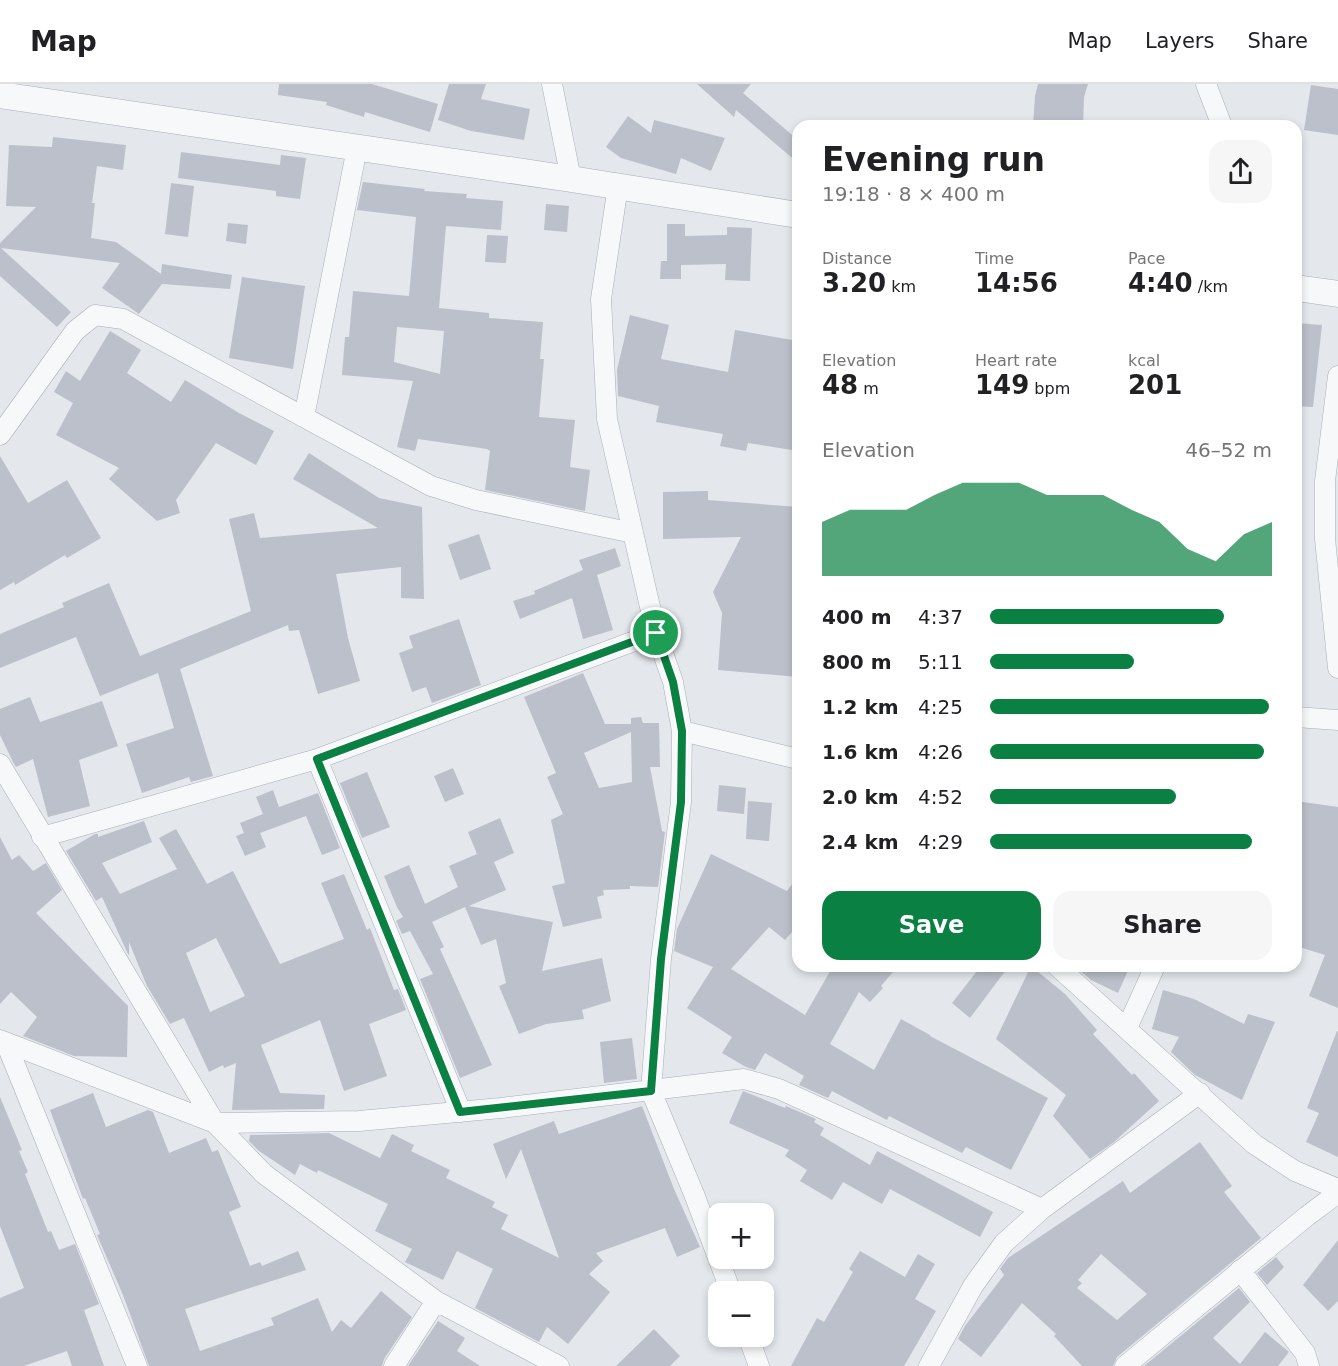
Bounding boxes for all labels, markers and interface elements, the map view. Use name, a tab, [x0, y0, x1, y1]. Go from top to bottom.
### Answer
text: Map	[30, 25, 97, 58]
text: Map	[1068, 29, 1112, 53]
text: Layers	[1145, 29, 1214, 53]
text: Share	[1247, 29, 1308, 53]
text: Evening run	[822, 140, 1045, 179]
button: share	[1209, 140, 1272, 203]
text: 19:18 · 8 × 400 m	[822, 182, 1005, 206]
text: Distance	[822, 249, 892, 268]
text: Time	[975, 249, 1014, 268]
text: Pace	[1128, 249, 1165, 268]
text: 3.20	[822, 268, 886, 298]
text: 14:56	[975, 268, 1058, 298]
text: 4:40	[1128, 268, 1193, 298]
text: km	[886, 277, 916, 296]
text: /km	[1193, 277, 1228, 296]
text: Elevation	[822, 351, 896, 370]
text: Heart rate	[975, 351, 1057, 370]
text: kcal	[1128, 351, 1160, 370]
text: 48	[822, 370, 858, 400]
text: 149	[975, 370, 1029, 400]
text: 201	[1128, 370, 1182, 400]
text: m	[858, 379, 879, 398]
text: bpm	[1029, 379, 1070, 398]
text: Elevation	[822, 438, 915, 462]
text: 46–52 m	[1185, 438, 1272, 462]
text: 400 m	[822, 605, 892, 629]
text: 4:37	[918, 605, 963, 629]
pin	[630, 607, 681, 658]
icon: arrive	[639, 616, 672, 649]
text: 800 m	[822, 650, 892, 674]
text: 5:11	[918, 650, 963, 674]
text: 1.2 km	[822, 695, 899, 719]
text: 4:25	[918, 695, 963, 719]
text: 1.6 km	[822, 740, 899, 764]
text: 4:26	[918, 740, 963, 764]
text: 2.0 km	[822, 785, 899, 809]
text: 4:52	[918, 785, 963, 809]
text: 2.4 km	[822, 830, 899, 854]
text: 4:29	[918, 830, 963, 854]
button: Save	[822, 891, 1041, 960]
button: Share	[1053, 891, 1272, 960]
map controls	[708, 1203, 774, 1347]
button: +	[708, 1203, 774, 1269]
button: −	[708, 1281, 774, 1347]

